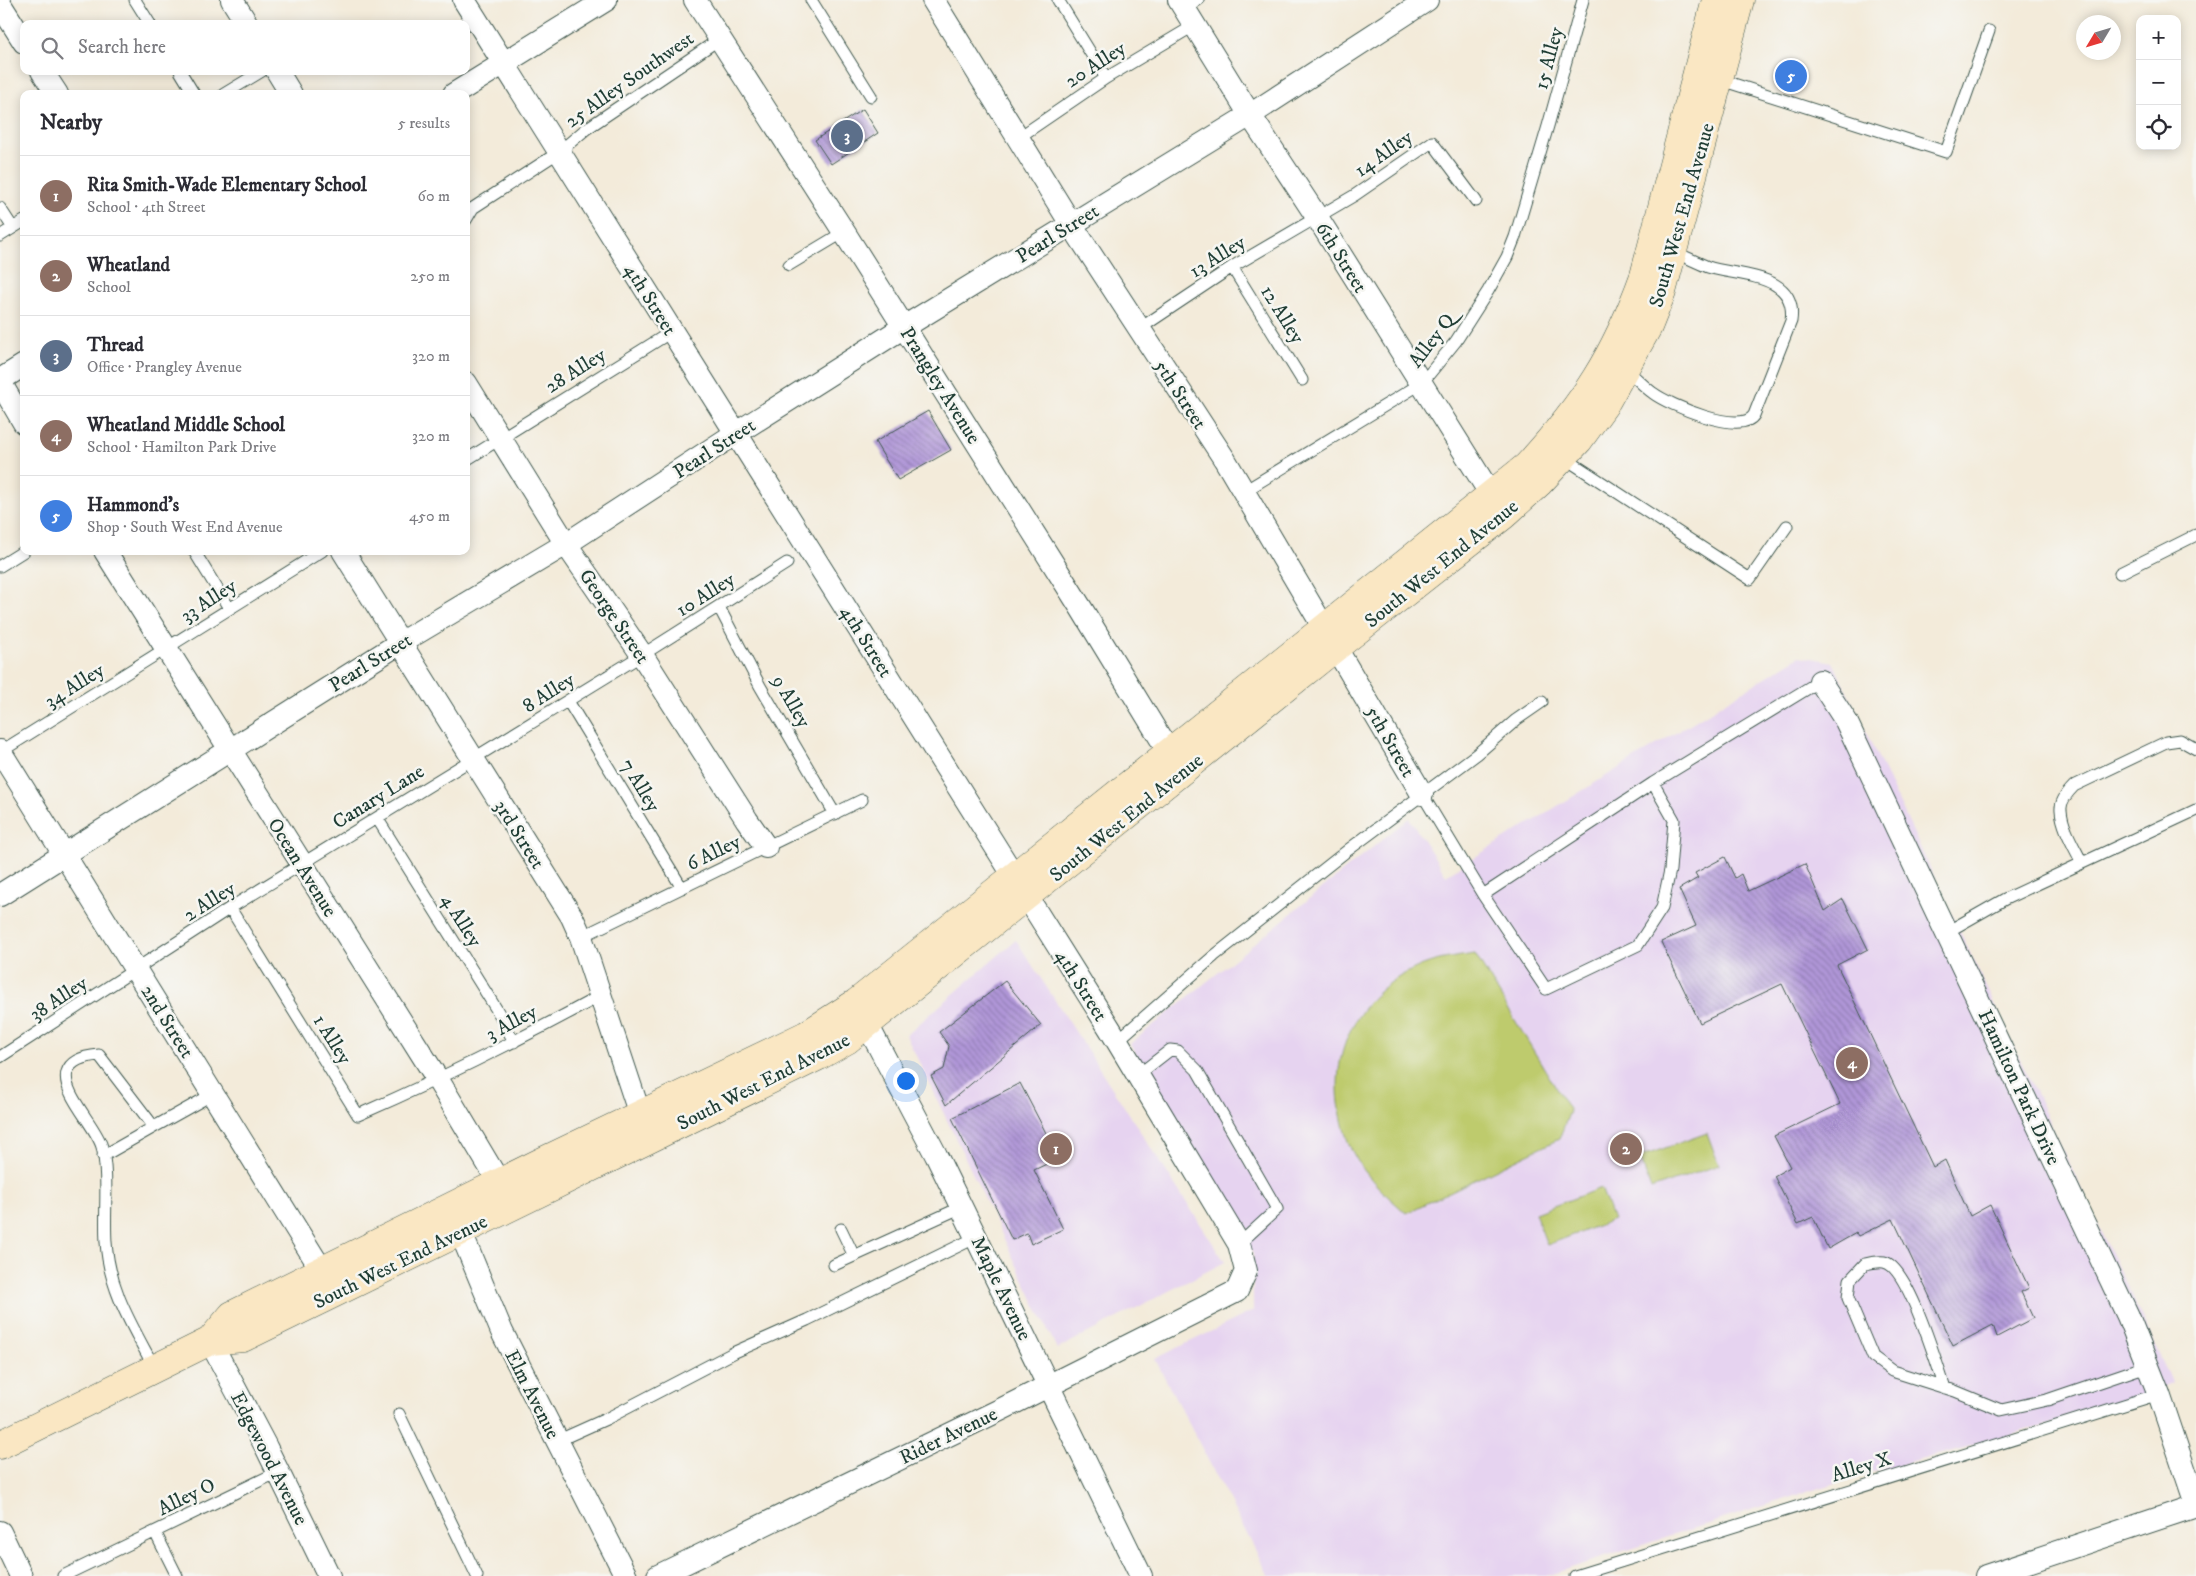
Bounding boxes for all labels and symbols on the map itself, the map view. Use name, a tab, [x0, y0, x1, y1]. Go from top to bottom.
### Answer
north arrow	[2076, 15, 2121, 60]
street label: 15 Alley	[1529, 24, 1570, 92]
street label: 25 Alley Southwest	[561, 27, 699, 134]
street label: 20 Alley	[1061, 36, 1131, 94]
pin: 5	[1775, 57, 1807, 95]
pin: 3	[831, 117, 863, 155]
street label: South West End Avenue	[1644, 120, 1721, 310]
street label: 14 Alley	[1350, 125, 1418, 183]
street label: Pearl Street	[1012, 199, 1104, 270]
street label: 6th Street	[1309, 218, 1372, 298]
street label: 13 Alley	[1185, 230, 1251, 284]
street label: 4th Street	[618, 259, 682, 340]
street label: 12 Alley	[1254, 281, 1310, 349]
street label: Alley Q	[1404, 301, 1466, 373]
street label: Prangley Avenue	[894, 323, 986, 449]
street label: 28 Alley	[541, 343, 611, 400]
street label: 5th Street	[1148, 355, 1212, 435]
street label: Pearl Street	[669, 413, 761, 485]
street label: South West End Avenue	[1360, 494, 1524, 634]
street label: George Street	[573, 565, 655, 669]
street label: 10 Alley	[672, 567, 740, 623]
street label: 33 Alley	[176, 574, 242, 629]
street label: 4th Street	[834, 601, 898, 682]
street label: Pearl Street	[325, 628, 417, 699]
street label: 34 Alley	[40, 658, 110, 714]
street label: 8 Alley	[518, 667, 580, 719]
street label: 9 Alley	[765, 670, 816, 733]
street label: 5th Street	[1359, 702, 1420, 782]
street label: South West End Avenue	[1045, 748, 1209, 888]
street label: 7 Alley	[614, 755, 665, 817]
street label: Canary Lane	[328, 759, 429, 835]
street label: 3rd Street	[488, 796, 550, 874]
street label: Ocean Avenue	[261, 814, 342, 922]
street label: 6 Alley	[682, 829, 745, 877]
street label: 2 Alley	[179, 876, 241, 928]
street label: 4 Alley	[435, 889, 487, 953]
street label: 4th Street	[1049, 945, 1113, 1026]
street label: 38 Alley	[25, 971, 93, 1027]
street label: 2nd Street	[134, 980, 199, 1063]
street label: 3 Alley	[482, 999, 542, 1047]
street label: Hamilton Park Drive	[1972, 1006, 2066, 1169]
street label: 1 Alley	[307, 1010, 357, 1070]
street label: South West End Avenue	[673, 1028, 854, 1137]
pin: 4	[1836, 1044, 1868, 1082]
your location	[893, 1068, 919, 1094]
pin: 1	[1040, 1130, 1072, 1168]
pin: 2	[1610, 1130, 1642, 1168]
street label: South West End Avenue	[310, 1209, 492, 1315]
street label: Maple Avenue	[965, 1232, 1037, 1345]
street label: Elm Avenue	[498, 1346, 565, 1444]
street label: Edgewood Avenue	[224, 1388, 313, 1530]
street label: Rider Avenue	[895, 1402, 1002, 1471]
street label: Alley X	[1828, 1446, 1895, 1488]
street label: Alley O	[154, 1473, 220, 1522]

